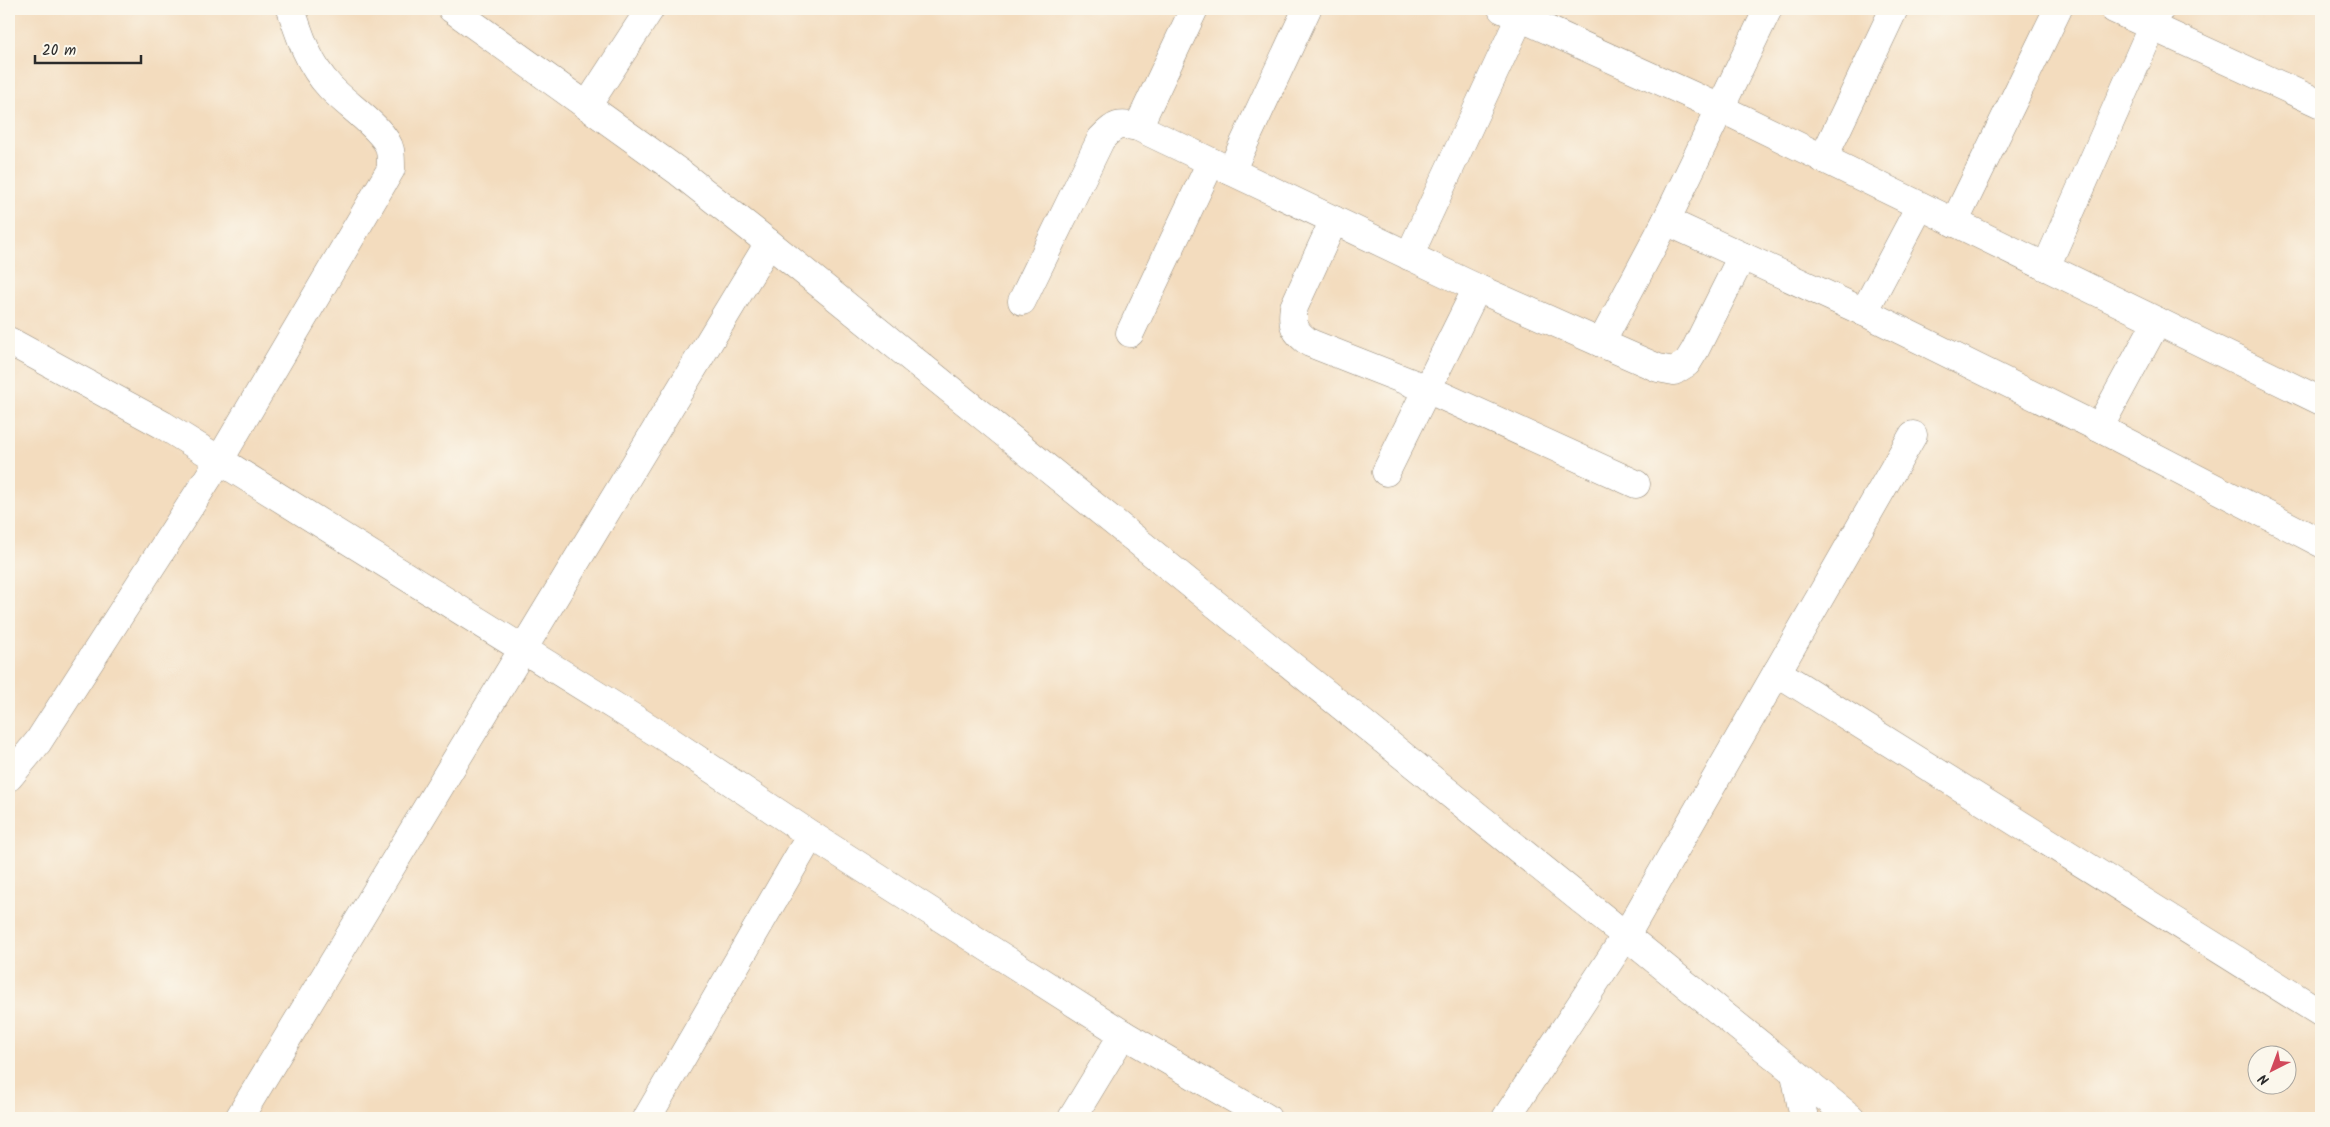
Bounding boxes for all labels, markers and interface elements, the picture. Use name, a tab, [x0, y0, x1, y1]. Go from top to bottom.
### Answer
scale bar	[35, 32, 141, 64]
text: 20 m	[42, 39, 76, 63]
north arrow	[2248, 1044, 2298, 1094]
text: N	[2253, 1068, 2275, 1090]

